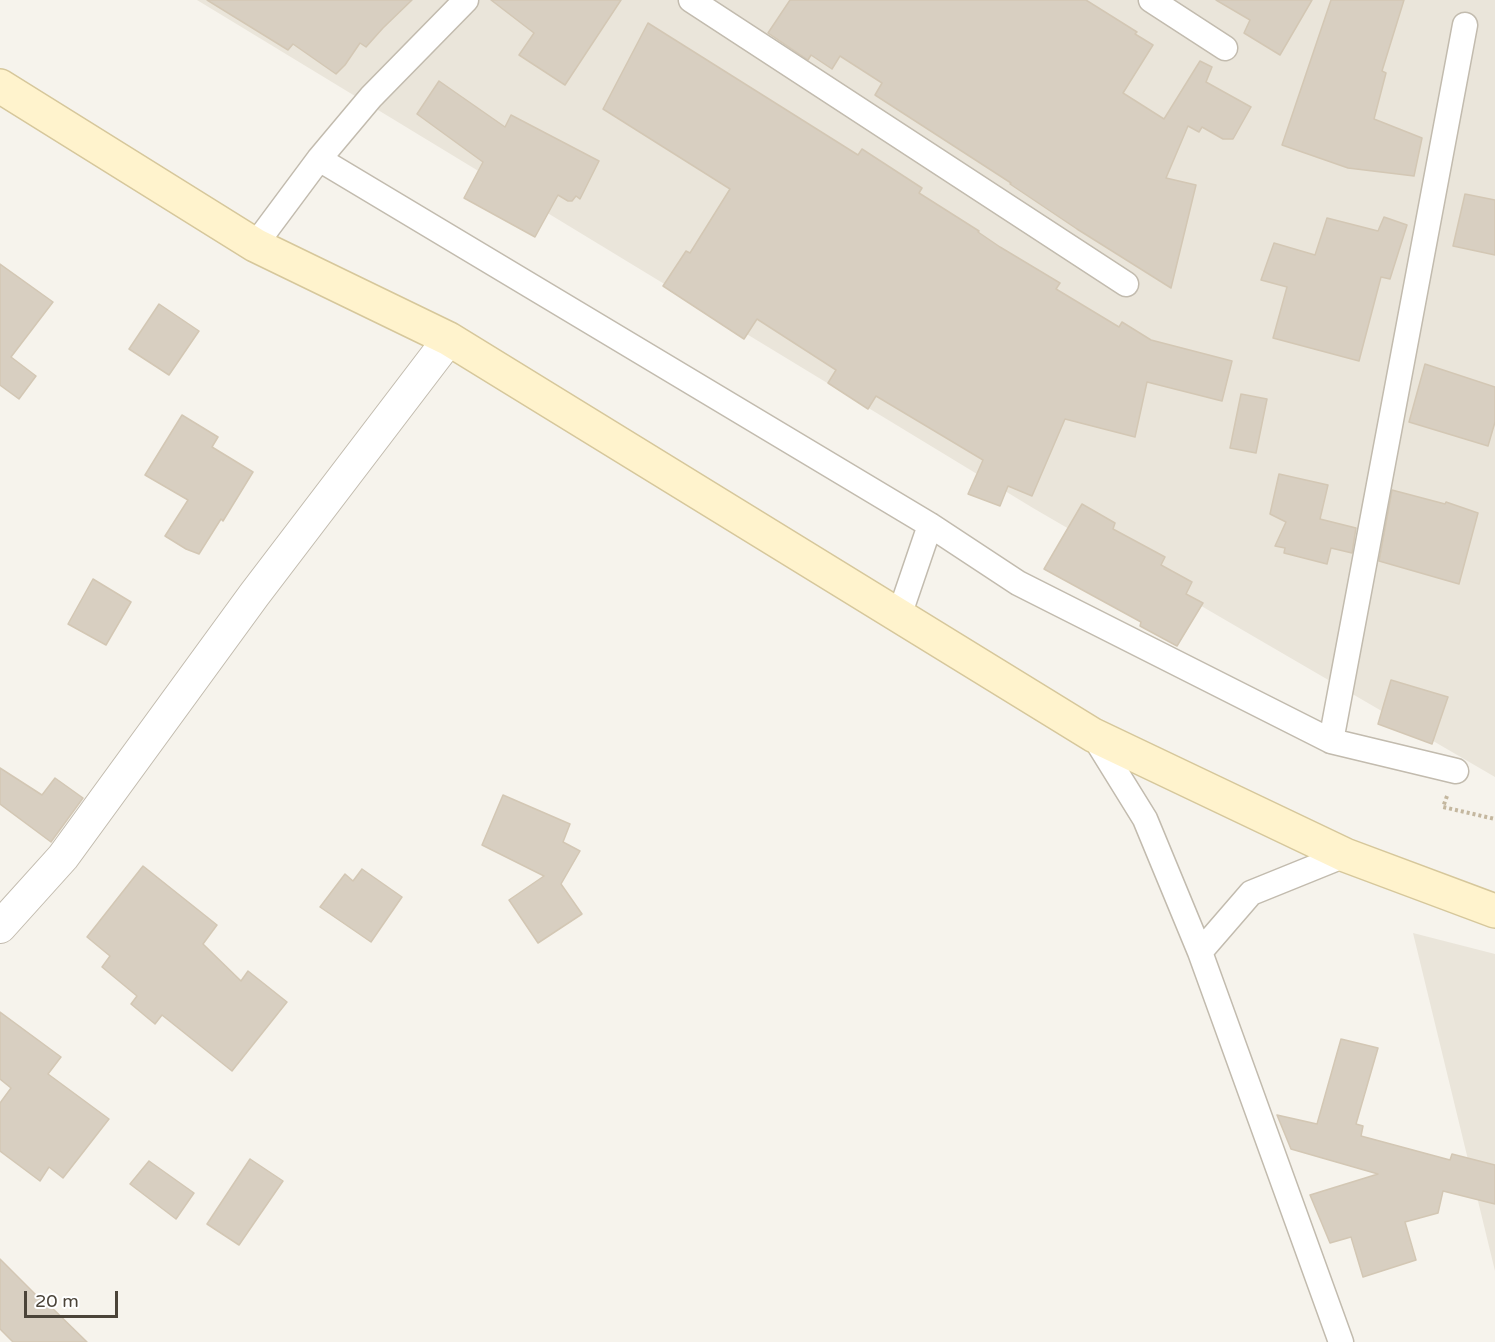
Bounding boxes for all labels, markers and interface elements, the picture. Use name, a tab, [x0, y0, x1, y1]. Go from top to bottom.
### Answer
scale bar	[27, 1279, 122, 1317]
text: 20 m	[35, 1290, 79, 1312]

